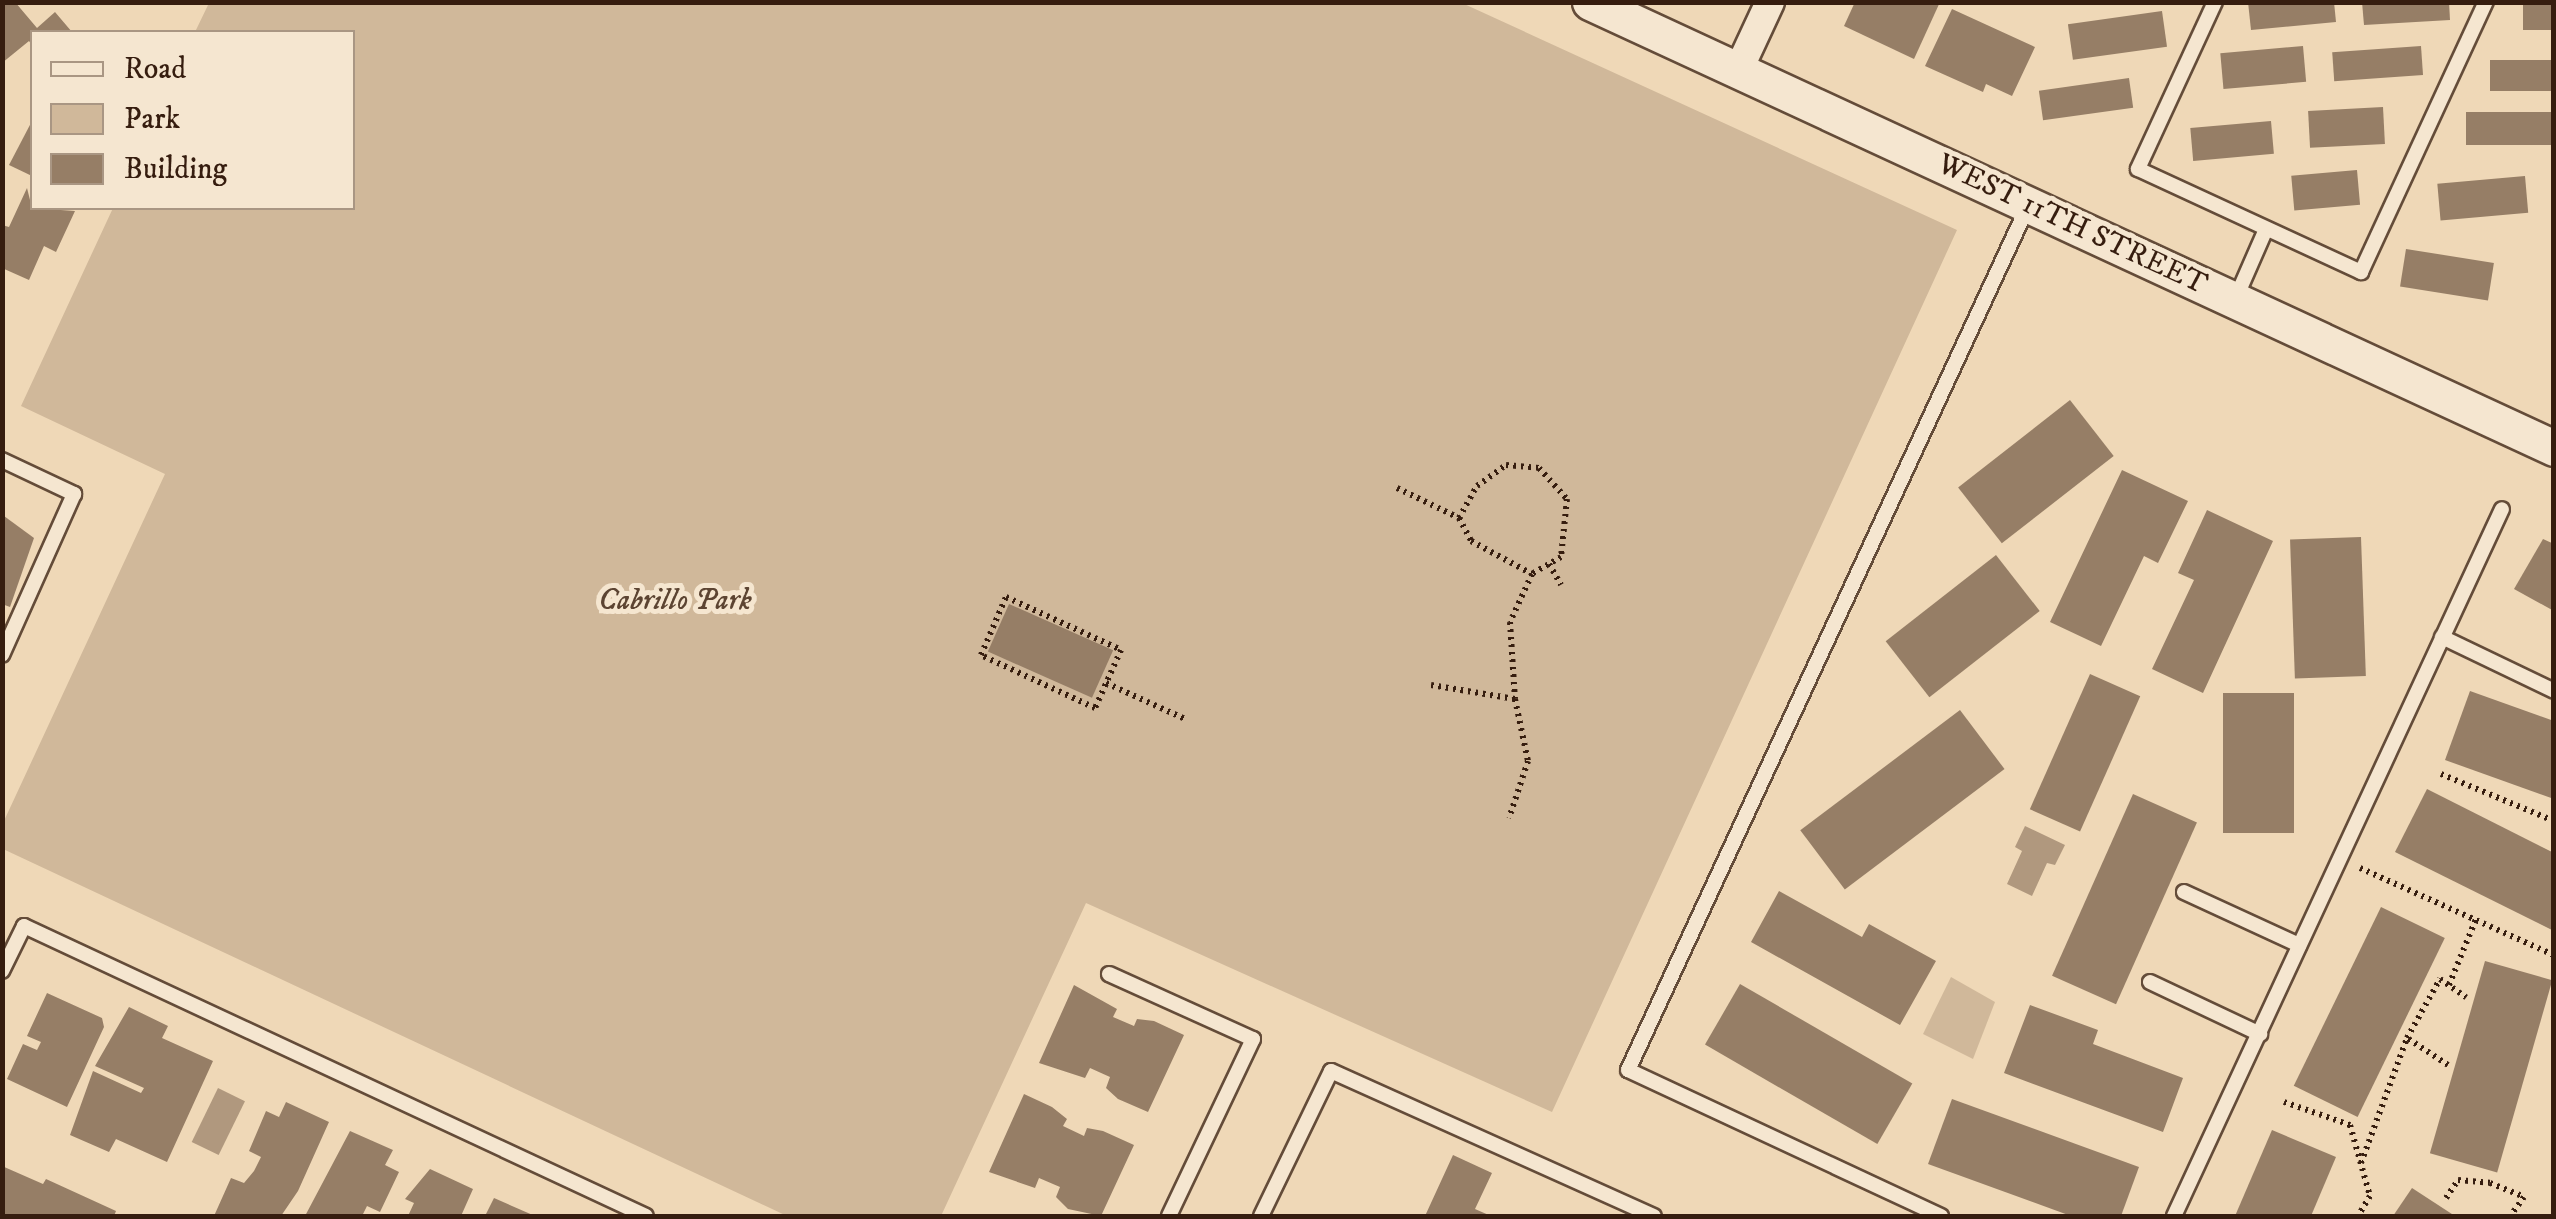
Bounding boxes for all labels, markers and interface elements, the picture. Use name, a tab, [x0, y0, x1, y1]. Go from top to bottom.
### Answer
legend	[30, 30, 355, 210]
text: Road	[124, 51, 186, 88]
text: Park	[124, 101, 180, 138]
street label: WEST 11TH STREET	[1931, 147, 2213, 303]
text: Building	[124, 151, 227, 188]
park label: Cabrillo Park	[598, 583, 752, 619]

